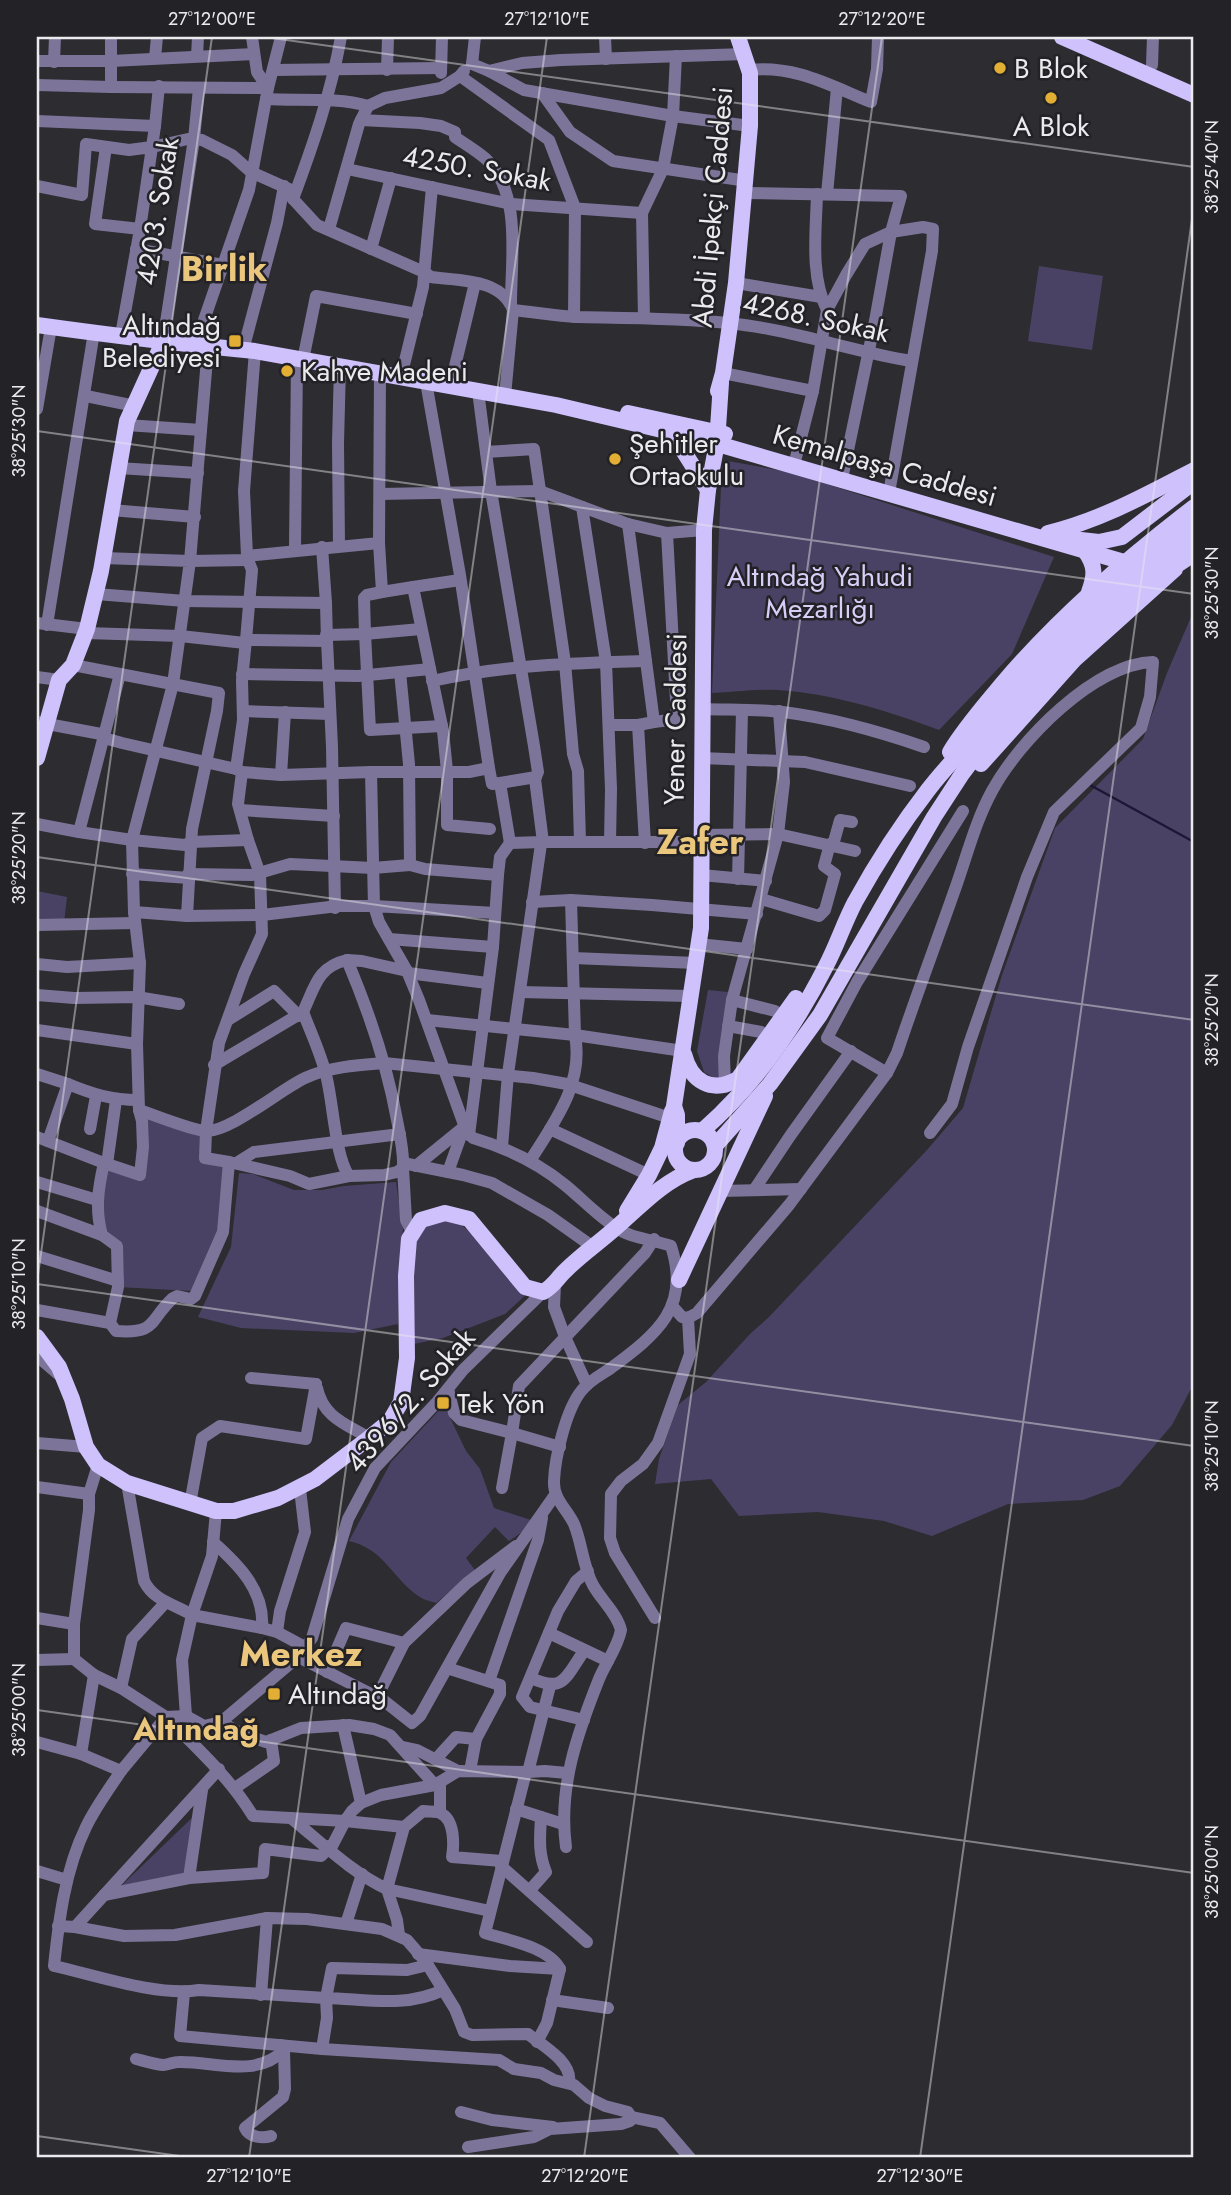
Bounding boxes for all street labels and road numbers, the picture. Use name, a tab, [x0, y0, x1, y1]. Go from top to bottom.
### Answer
street label: Abdi İpekçi Caddesi	[682, 85, 743, 329]
street label: 4203. Sokak	[126, 133, 190, 288]
street label: 4250. Sokak	[399, 135, 555, 202]
street label: 4268. Sokak	[739, 282, 894, 353]
street label: Kemalpaşa Caddesi	[768, 414, 1002, 517]
street label: Yener Caddesi	[654, 633, 697, 805]
street label: 4396/2. Sokak	[336, 1319, 485, 1482]

